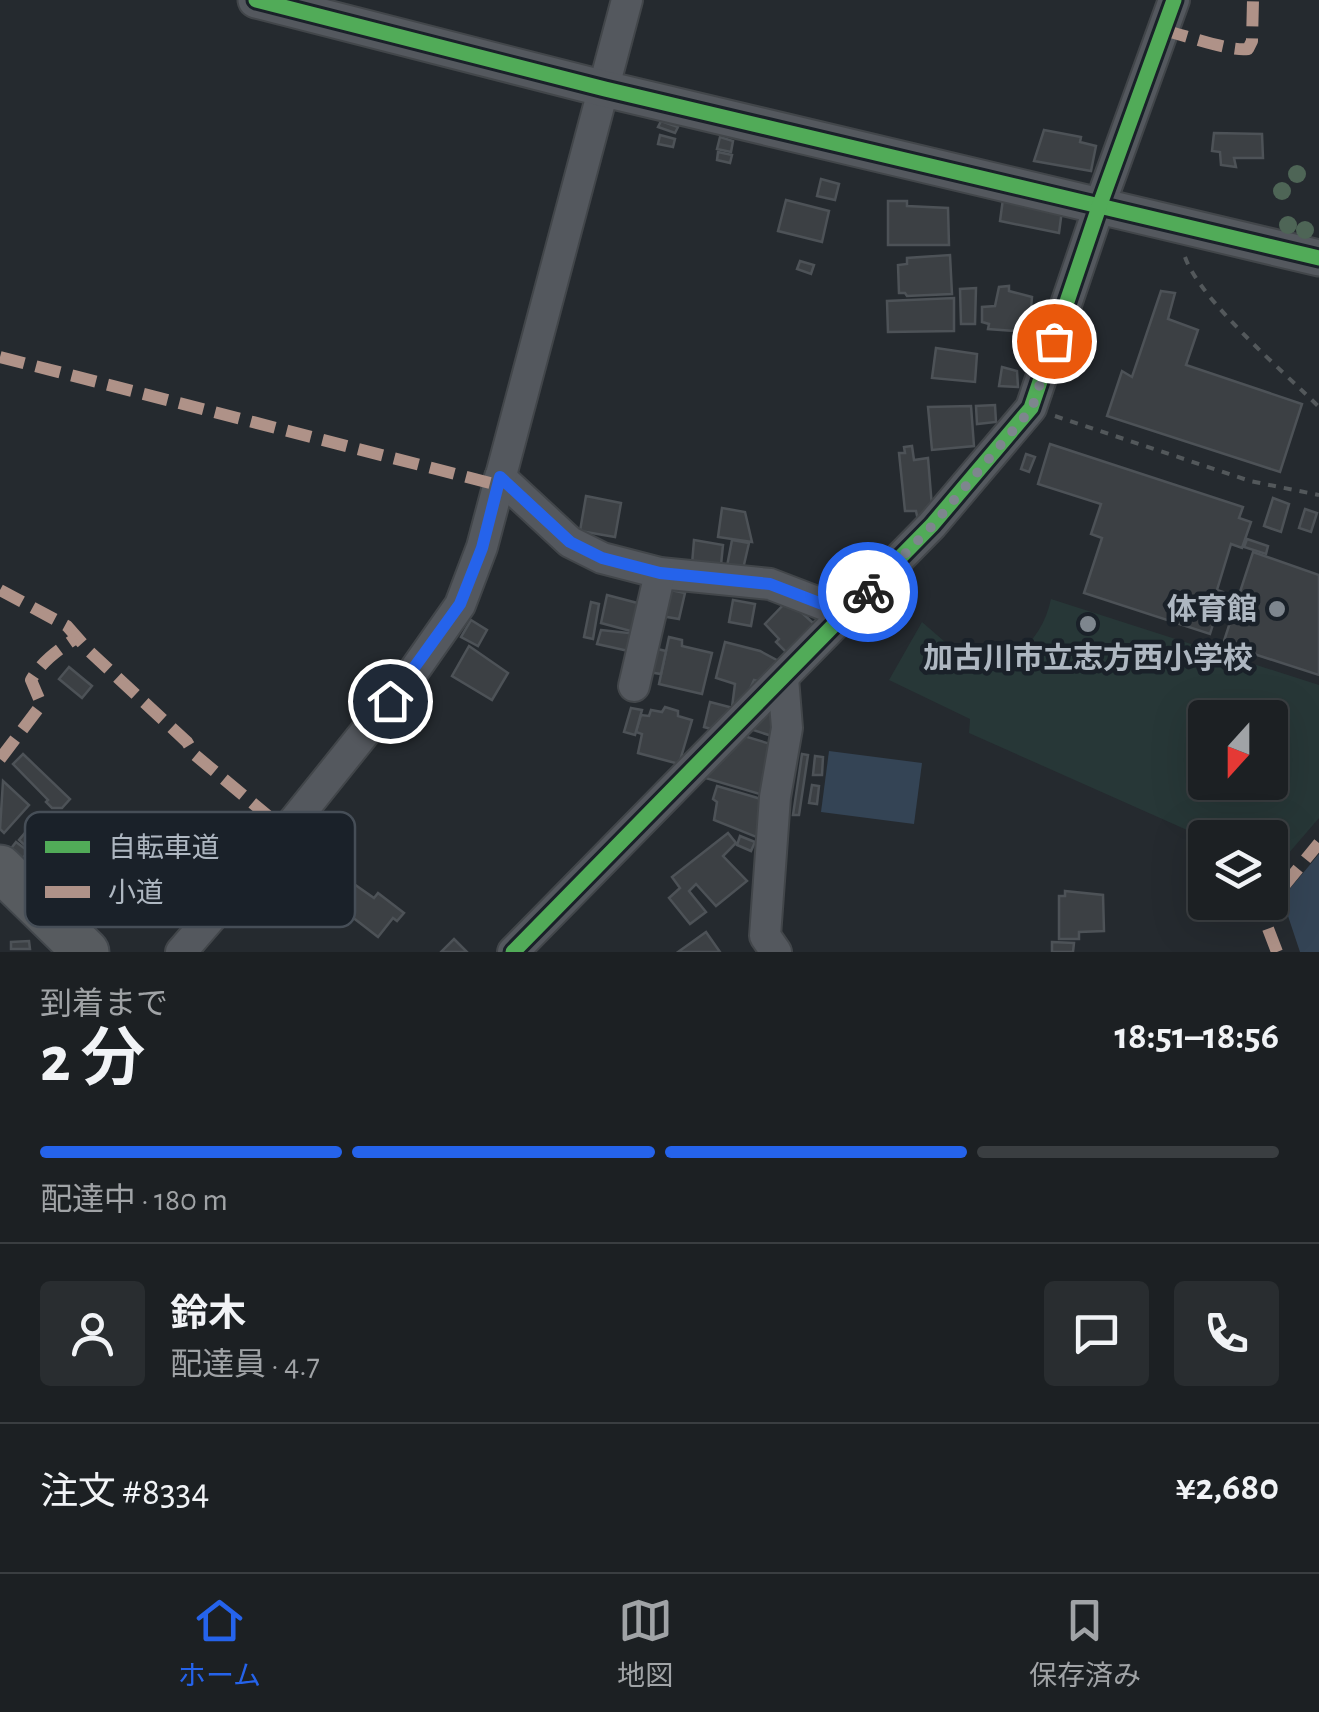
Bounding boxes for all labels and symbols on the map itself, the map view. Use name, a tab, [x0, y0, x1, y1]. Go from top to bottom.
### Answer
pin	[1012, 299, 1097, 384]
courier	[818, 542, 918, 642]
place label: 体育館	[1167, 593, 1257, 625]
marker: 体育館	[1266, 598, 1288, 620]
marker: 加古川市立志方西小学校	[1077, 613, 1099, 635]
place label: 加古川市立志方西小学校	[923, 642, 1253, 674]
pin	[348, 659, 433, 744]
north arrow	[1188, 700, 1288, 800]
legend	[25, 812, 355, 927]
text: 自転車道	[108, 833, 220, 863]
text: 小道	[108, 878, 164, 908]

